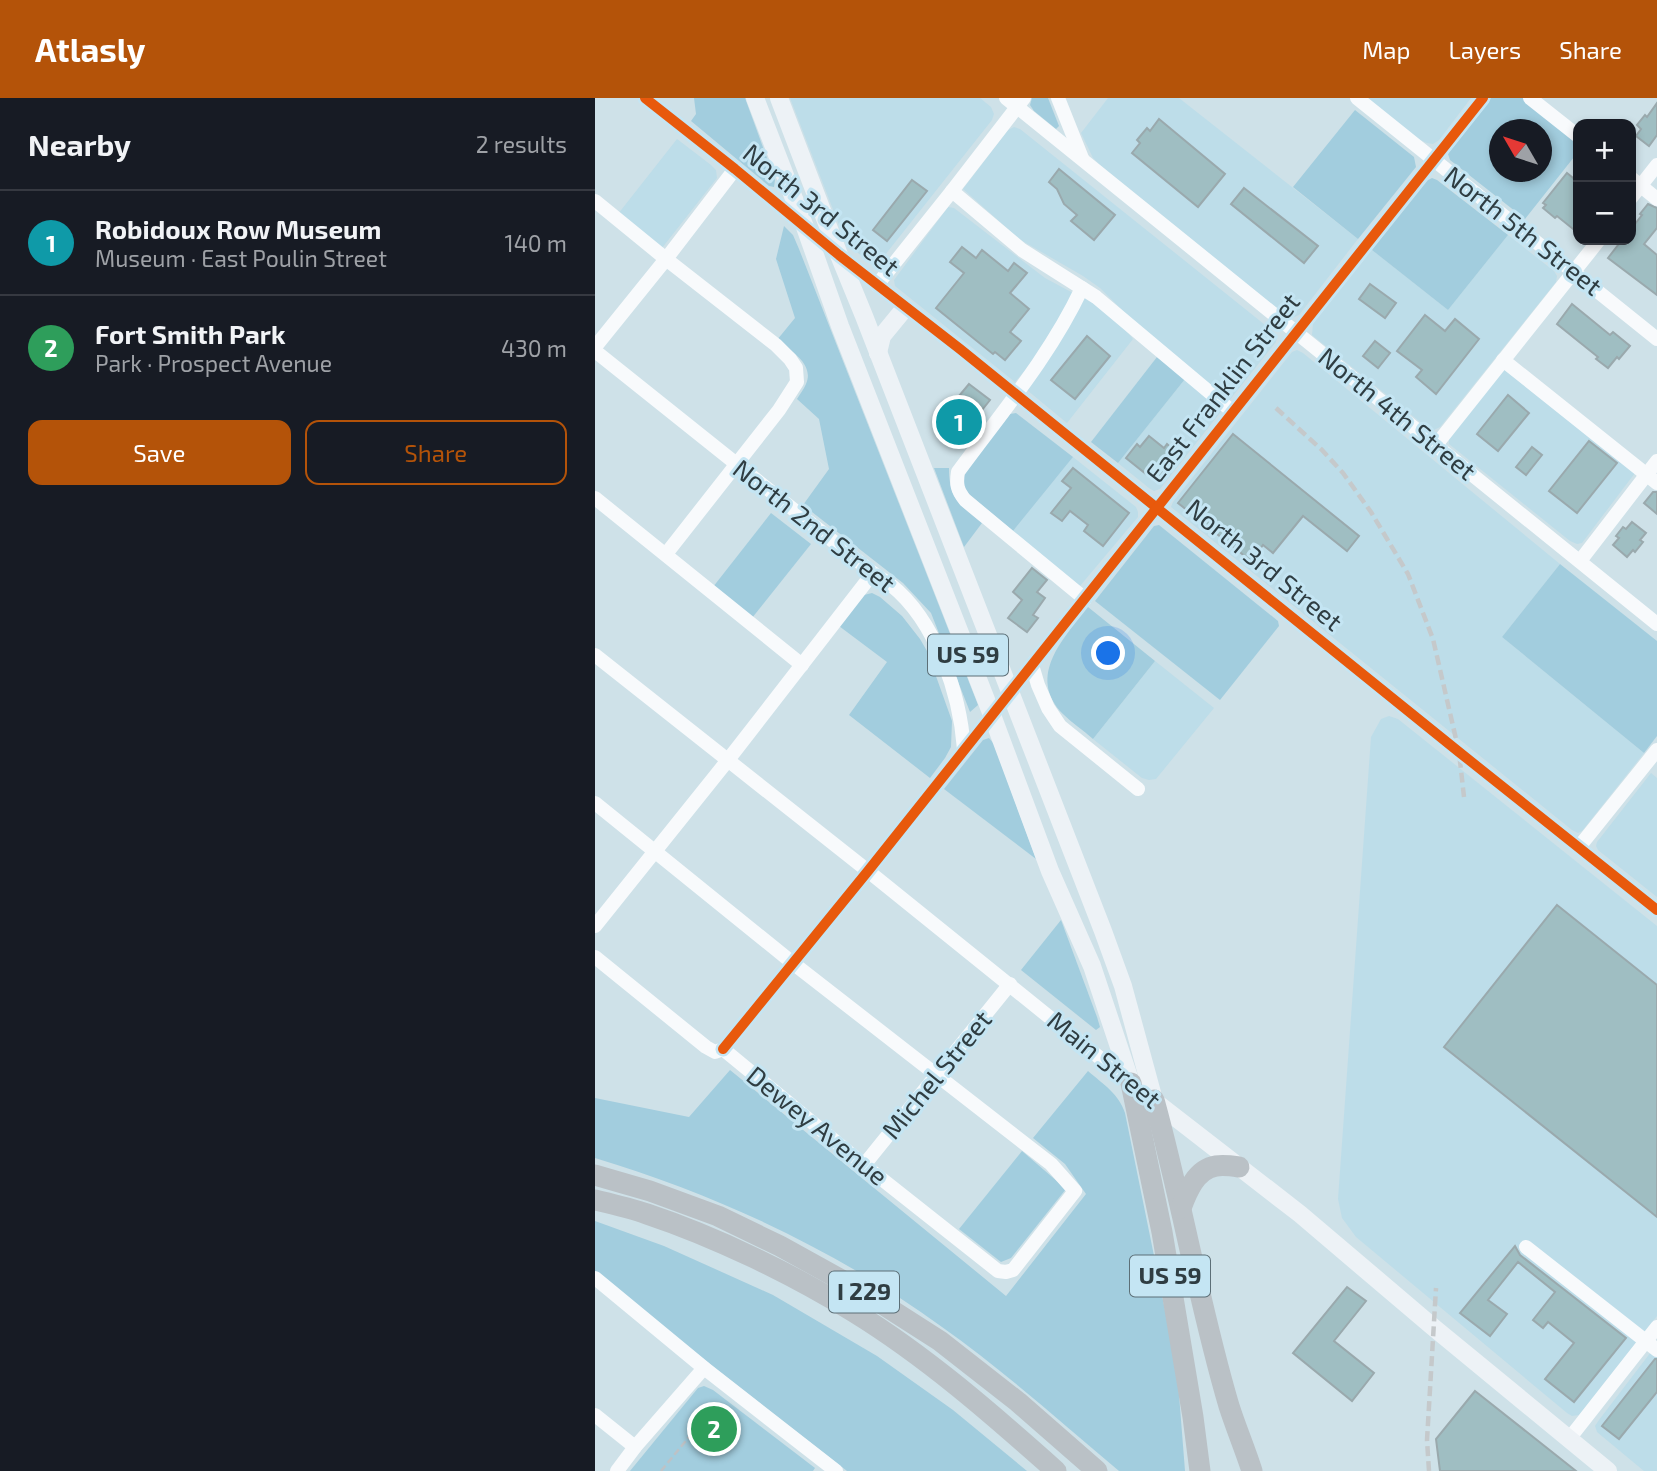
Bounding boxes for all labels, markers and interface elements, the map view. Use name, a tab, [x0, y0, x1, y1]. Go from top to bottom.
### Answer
text: Atlasly	[35, 29, 145, 69]
text: Map	[1362, 35, 1410, 64]
text: Layers	[1448, 35, 1521, 64]
text: Share	[1559, 35, 1622, 64]
north arrow	[1489, 119, 1552, 182]
map controls	[1573, 119, 1636, 245]
button: +	[1573, 119, 1636, 182]
text: Nearby	[28, 126, 131, 162]
text: 2 results	[476, 130, 567, 158]
street label: North 3rd Street	[738, 136, 906, 281]
street label: North 5th Street	[1439, 159, 1609, 301]
button: −	[1573, 182, 1636, 245]
text: Robidoux Row Museum	[95, 213, 381, 244]
text: 1	[46, 229, 56, 257]
text: 140 m	[505, 229, 567, 257]
text: Museum · East Poulin Street	[95, 244, 387, 272]
street label: East Franklin Street	[1138, 286, 1305, 488]
text: Fort Smith Park	[95, 318, 285, 349]
text: 2	[44, 334, 58, 362]
text: 430 m	[501, 334, 567, 362]
street label: North 4th Street	[1313, 340, 1483, 486]
text: Park · Prospect Avenue	[95, 349, 332, 377]
pin: 1	[936, 396, 982, 448]
button: Save	[28, 420, 291, 485]
button: Share	[305, 420, 567, 485]
street label: North 2nd Street	[728, 452, 902, 598]
street label: North 3rd Street	[1181, 491, 1349, 636]
road number: US 59	[928, 634, 1008, 676]
your location	[1091, 636, 1125, 670]
street label: Michel Street	[875, 1004, 997, 1144]
street label: Main Street	[1042, 1004, 1168, 1114]
street label: Dewey Avenue	[741, 1059, 895, 1191]
road number: US 59	[1130, 1256, 1210, 1296]
road number: I 229	[829, 1272, 899, 1312]
pin: 2	[691, 1403, 737, 1455]

